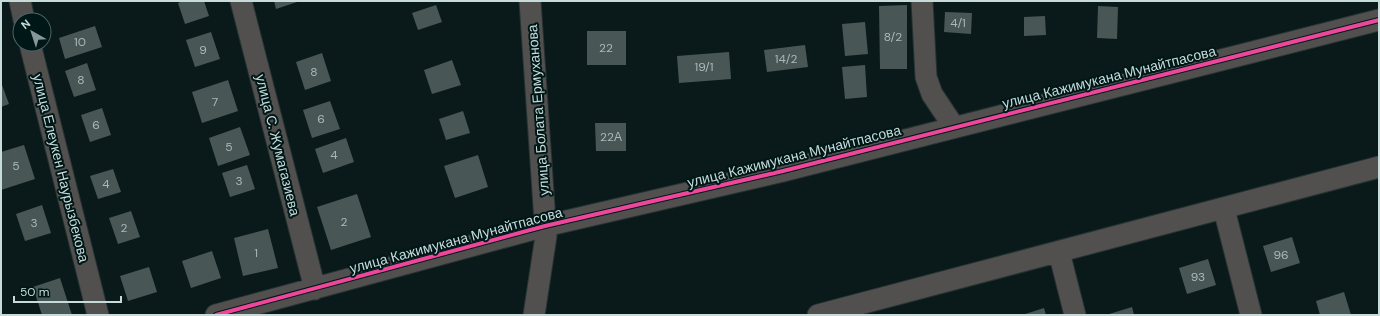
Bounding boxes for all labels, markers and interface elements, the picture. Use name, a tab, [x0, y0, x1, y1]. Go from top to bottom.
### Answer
north arrow	[12, 12, 52, 52]
house number: 4/1	[950, 15, 966, 31]
text: N	[18, 16, 33, 32]
street label: улица Болата Ермуханова	[523, 24, 553, 196]
house number: 8/2	[884, 29, 902, 45]
house number: 10	[74, 34, 86, 50]
house number: 22	[599, 40, 613, 56]
house number: 9	[199, 42, 207, 58]
street label: улица Кажимукана Мунайтпасова	[1000, 42, 1218, 112]
house number: 14/2	[775, 51, 797, 67]
house number: 19/1	[694, 59, 714, 75]
house number: 8	[310, 64, 318, 80]
street label: улица Елеукен Наурызбекова	[29, 72, 93, 264]
house number: 8	[77, 72, 85, 88]
street label: улица С. Жумагазиева	[252, 72, 304, 218]
house number: 7	[212, 94, 218, 110]
house number: 6	[317, 111, 325, 127]
house number: 6	[92, 117, 100, 133]
street label: улица Кажимукана Мунайтпасова	[685, 121, 903, 191]
house number: 22А	[600, 129, 622, 145]
house number: 5	[225, 139, 233, 155]
house number: 4	[330, 147, 338, 163]
house number: 5	[12, 158, 20, 174]
house number: 3	[235, 173, 243, 189]
house number: 4	[102, 176, 110, 192]
street label: улица Кажимукана Мунайтпасова	[348, 203, 565, 277]
house number: 2	[341, 214, 348, 230]
house number: 3	[30, 215, 38, 231]
house number: 2	[121, 220, 128, 236]
house number: 1	[254, 245, 258, 261]
house number: 96	[1273, 247, 1289, 263]
house number: 93	[1191, 269, 1205, 285]
scale bar	[14, 278, 121, 304]
text: 50 m	[20, 284, 49, 300]

